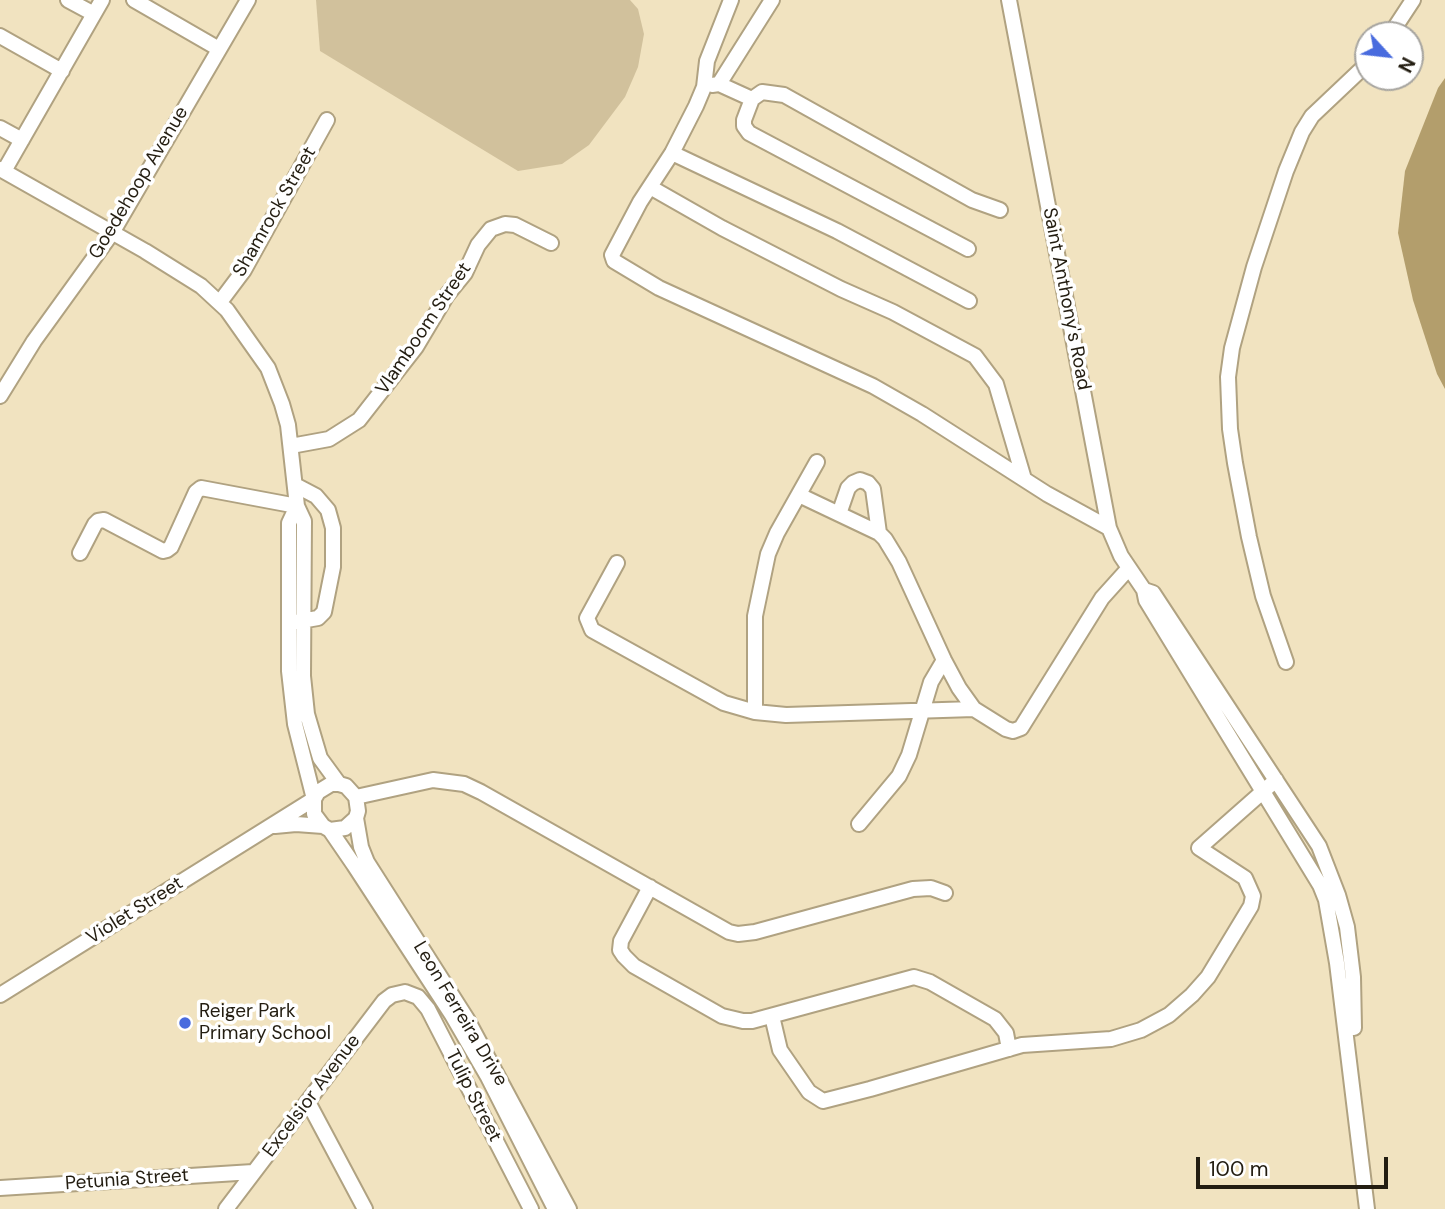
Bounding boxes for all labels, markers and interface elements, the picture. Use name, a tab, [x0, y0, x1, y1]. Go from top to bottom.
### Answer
north arrow	[1354, 21, 1424, 91]
text: N	[1392, 53, 1421, 77]
street label: Goedehoop Avenue	[84, 102, 194, 264]
street label: Shamrock Street	[229, 143, 321, 281]
street label: Saint Anthony's Road	[1037, 206, 1095, 392]
street label: Vlamboom Street	[371, 259, 477, 399]
street label: Violet Street	[82, 872, 188, 950]
street label: Leon Ferreira Drive	[408, 938, 512, 1090]
place label: Reiger Park Primary School	[199, 1001, 331, 1045]
marker: Reiger Park Primary School	[177, 1015, 193, 1031]
street label: Excelsior Avenue	[258, 1030, 366, 1162]
street label: Tulip Street	[440, 1046, 506, 1146]
scale bar	[1200, 1142, 1392, 1186]
text: 100 m	[1209, 1155, 1269, 1183]
street label: Petunia Street	[64, 1164, 190, 1196]

